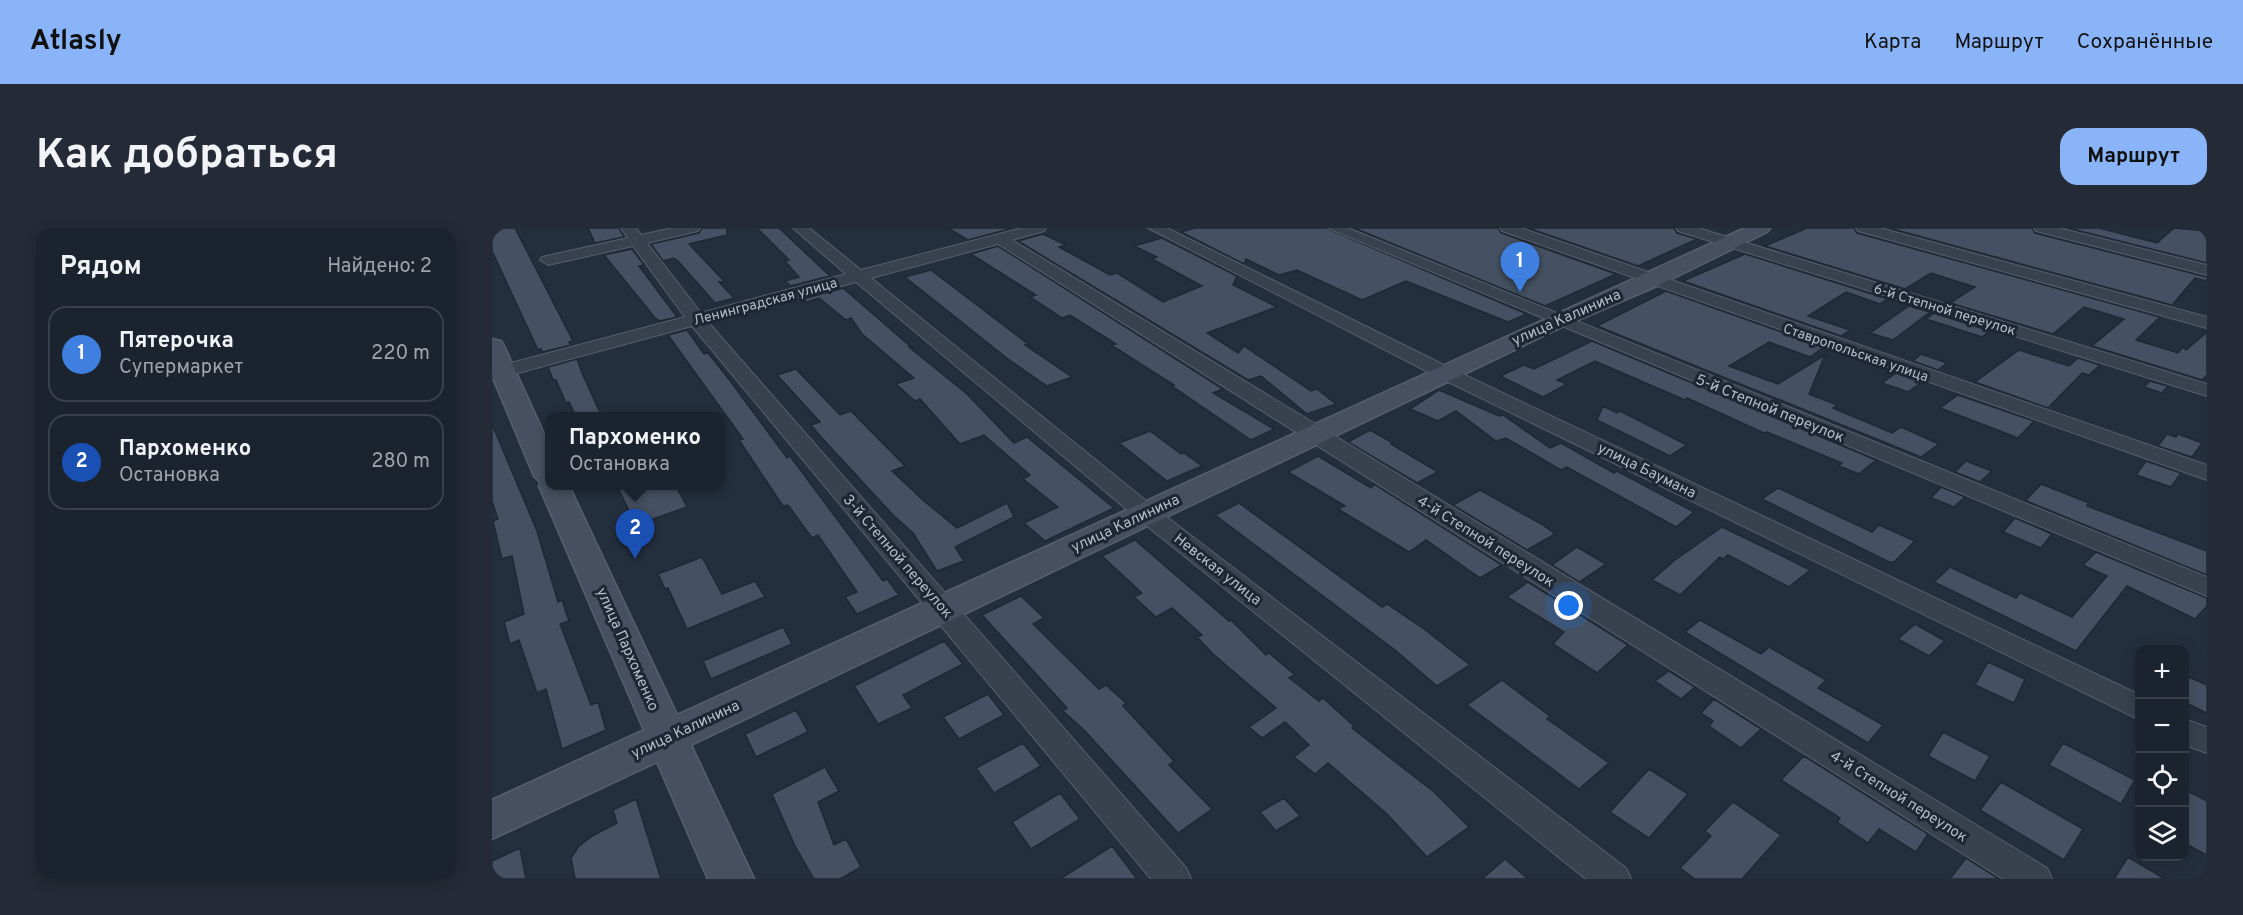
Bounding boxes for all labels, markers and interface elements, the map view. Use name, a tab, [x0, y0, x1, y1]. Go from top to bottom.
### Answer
text: Atlasly	[30, 24, 122, 60]
text: Карта	[1864, 29, 1921, 56]
text: Маршрут	[1954, 29, 2044, 56]
text: Сохранённые	[2077, 29, 2213, 56]
button: Маршрут	[2060, 128, 2207, 185]
text: Как добраться	[36, 130, 338, 183]
pin: 1	[1500, 242, 1540, 292]
text: Рядом	[60, 251, 142, 284]
text: Найдено: 2	[327, 254, 432, 280]
street label: Ленинградская улица	[692, 275, 839, 330]
street label: 6-й Степной переулок	[1872, 281, 2018, 340]
street label: улица Калинина	[1509, 286, 1624, 351]
street label: Ставропольская улица	[1781, 321, 1930, 386]
text: Пятерочка	[119, 328, 234, 355]
text: 1	[78, 341, 86, 367]
text: 220 m	[371, 341, 430, 367]
text: Супермаркет	[119, 355, 243, 381]
street label: 5-й Степной переулок	[1692, 371, 1846, 448]
popup	[545, 412, 725, 490]
text: Пархоменко	[569, 425, 701, 452]
text: Пархоменко	[119, 436, 251, 463]
street label: улица Баумана	[1594, 439, 1699, 503]
text: 2	[75, 449, 88, 475]
text: 280 m	[371, 449, 430, 475]
text: Остановка	[569, 452, 670, 478]
text: Остановка	[119, 463, 220, 489]
street label: 3-й Степной переулок	[838, 491, 956, 623]
street label: улица Калинина	[1068, 491, 1183, 558]
street label: 4-й Степной переулок	[1413, 492, 1557, 592]
pin: 2	[616, 510, 654, 559]
street label: Невская улица	[1169, 530, 1265, 610]
street label: улица Пархоменко	[591, 585, 662, 714]
your location	[1554, 591, 1583, 620]
map controls	[2135, 645, 2189, 861]
button: +	[2135, 645, 2189, 699]
street label: улица Калинина	[628, 697, 743, 764]
button: −	[2135, 699, 2189, 753]
street label: 4-й Степной переулок	[1826, 747, 1970, 847]
button: locate	[2135, 753, 2189, 807]
button: layers	[2135, 807, 2189, 861]

